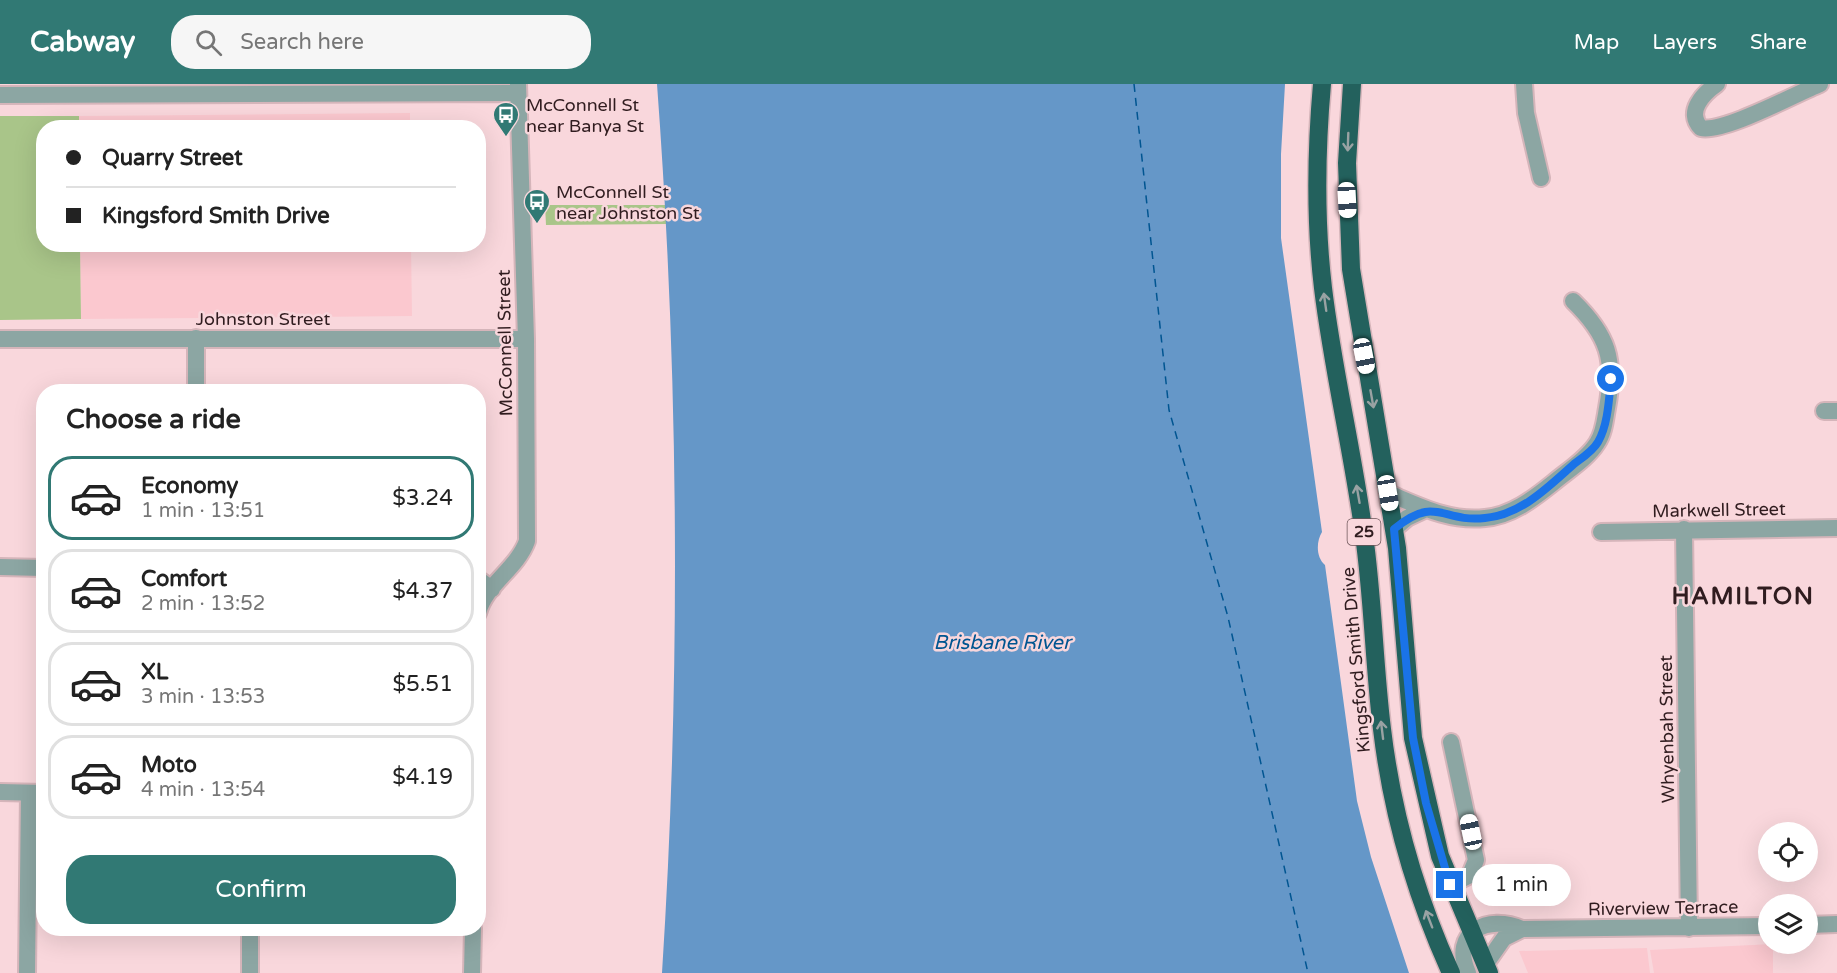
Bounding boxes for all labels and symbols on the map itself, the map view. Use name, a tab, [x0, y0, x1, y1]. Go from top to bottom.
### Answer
place label: McConnell St near Banya St	[526, 94, 644, 137]
bus stop icon: McConnell St near Banya St	[491, 100, 521, 138]
one-way arrow	[1342, 132, 1353, 152]
place label: McConnell St near Johnston St	[556, 181, 700, 224]
car	[1337, 182, 1357, 218]
bus stop icon: McConnell St near Johnston St	[522, 187, 552, 225]
street label: McConnell Street	[493, 269, 517, 417]
one-way arrow	[1319, 293, 1330, 313]
street label: Johnston Street	[196, 308, 330, 330]
car	[1352, 337, 1376, 375]
route start	[1597, 365, 1624, 392]
one-way arrow	[1367, 388, 1378, 408]
car	[1376, 474, 1400, 512]
one-way arrow	[1352, 485, 1363, 505]
street label: Markwell Street	[1652, 498, 1786, 522]
road number: 25	[1348, 519, 1380, 545]
street label: Kingsford Smith Drive	[1337, 566, 1375, 754]
district label: HAMILTON	[1672, 582, 1815, 611]
water label: Brisbane River	[933, 631, 1073, 655]
street label: Whyenbah Street	[1655, 655, 1679, 803]
one-way arrow	[1376, 721, 1387, 740]
car	[1458, 813, 1484, 851]
callout: 1 min	[1471, 864, 1570, 906]
route end	[1436, 871, 1463, 898]
street label: Riverview Terrace	[1588, 896, 1738, 920]
one-way arrow	[1422, 910, 1433, 929]

